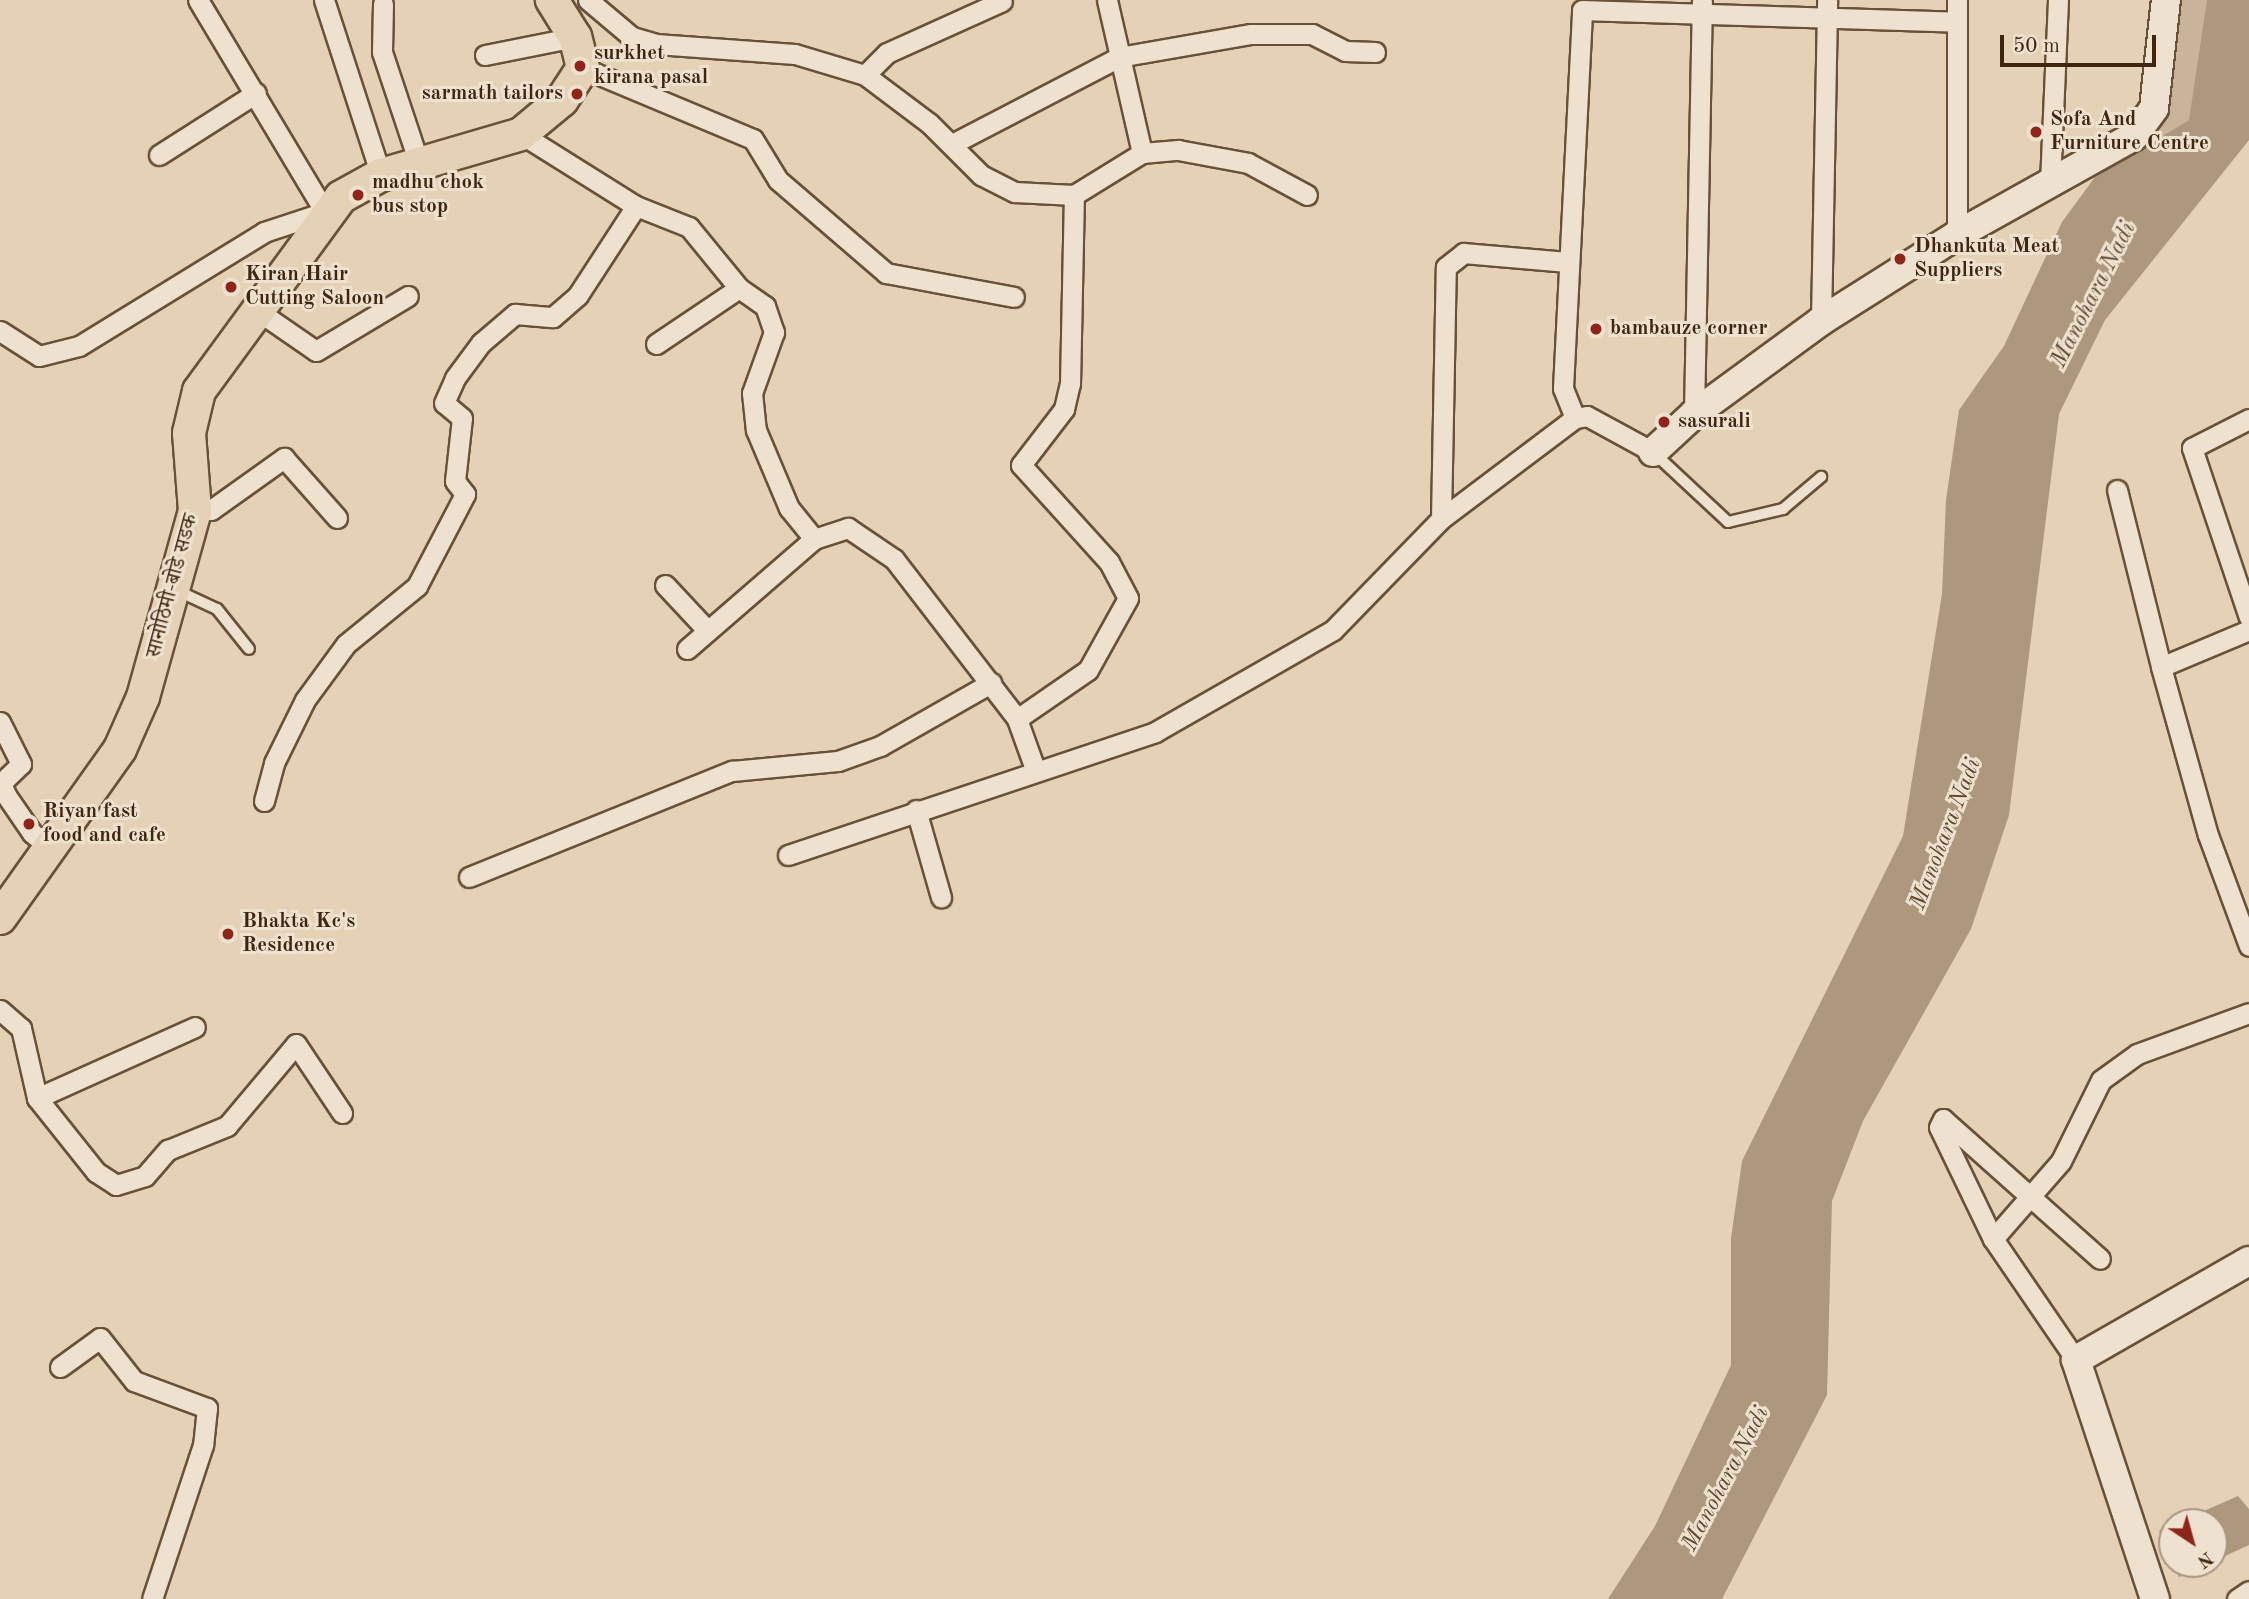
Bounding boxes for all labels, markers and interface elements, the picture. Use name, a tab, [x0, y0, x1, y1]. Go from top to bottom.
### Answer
scale bar	[2004, 21, 2160, 65]
text: 50 m	[2013, 36, 2060, 57]
place label: surkhet kirana pasal	[594, 41, 708, 91]
marker: surkhet kirana pasal	[572, 58, 588, 74]
place label: sarmath tailors	[422, 81, 563, 107]
marker: sarmath tailors	[569, 86, 585, 102]
place label: Sofa And Furniture Centre	[2050, 107, 2209, 157]
marker: Sofa And Furniture Centre	[2028, 124, 2044, 140]
place label: madhu chok bus stop	[372, 170, 484, 220]
marker: madhu chok bus stop	[350, 187, 366, 203]
water label: Manohara Nadi	[2045, 218, 2143, 372]
place label: Dhankuta Meat Suppliers	[1914, 234, 2059, 284]
marker: Dhankuta Meat Suppliers	[1892, 251, 1908, 267]
place label: Kiran Hair Cutting Saloon	[245, 262, 384, 312]
marker: Kiran Hair Cutting Saloon	[223, 279, 239, 295]
place label: bambauze corner	[1610, 316, 1768, 342]
marker: bambauze corner	[1588, 321, 1604, 337]
place label: sasurali	[1678, 409, 1751, 435]
marker: sasurali	[1656, 414, 1672, 430]
street label: सानोठिमी-बोडे सडक	[142, 511, 204, 661]
water label: Manohara Nadi	[1904, 754, 1988, 914]
place label: Riyan fast food and cafe	[43, 799, 166, 849]
marker: Riyan fast food and cafe	[21, 816, 37, 832]
place label: Bhakta Kc's Residence	[242, 909, 355, 959]
marker: Bhakta Kc's Residence	[220, 926, 236, 942]
water label: Manohara Nadi	[1676, 1402, 1776, 1556]
north arrow	[2158, 1508, 2228, 1578]
text: N	[2193, 1547, 2216, 1571]

